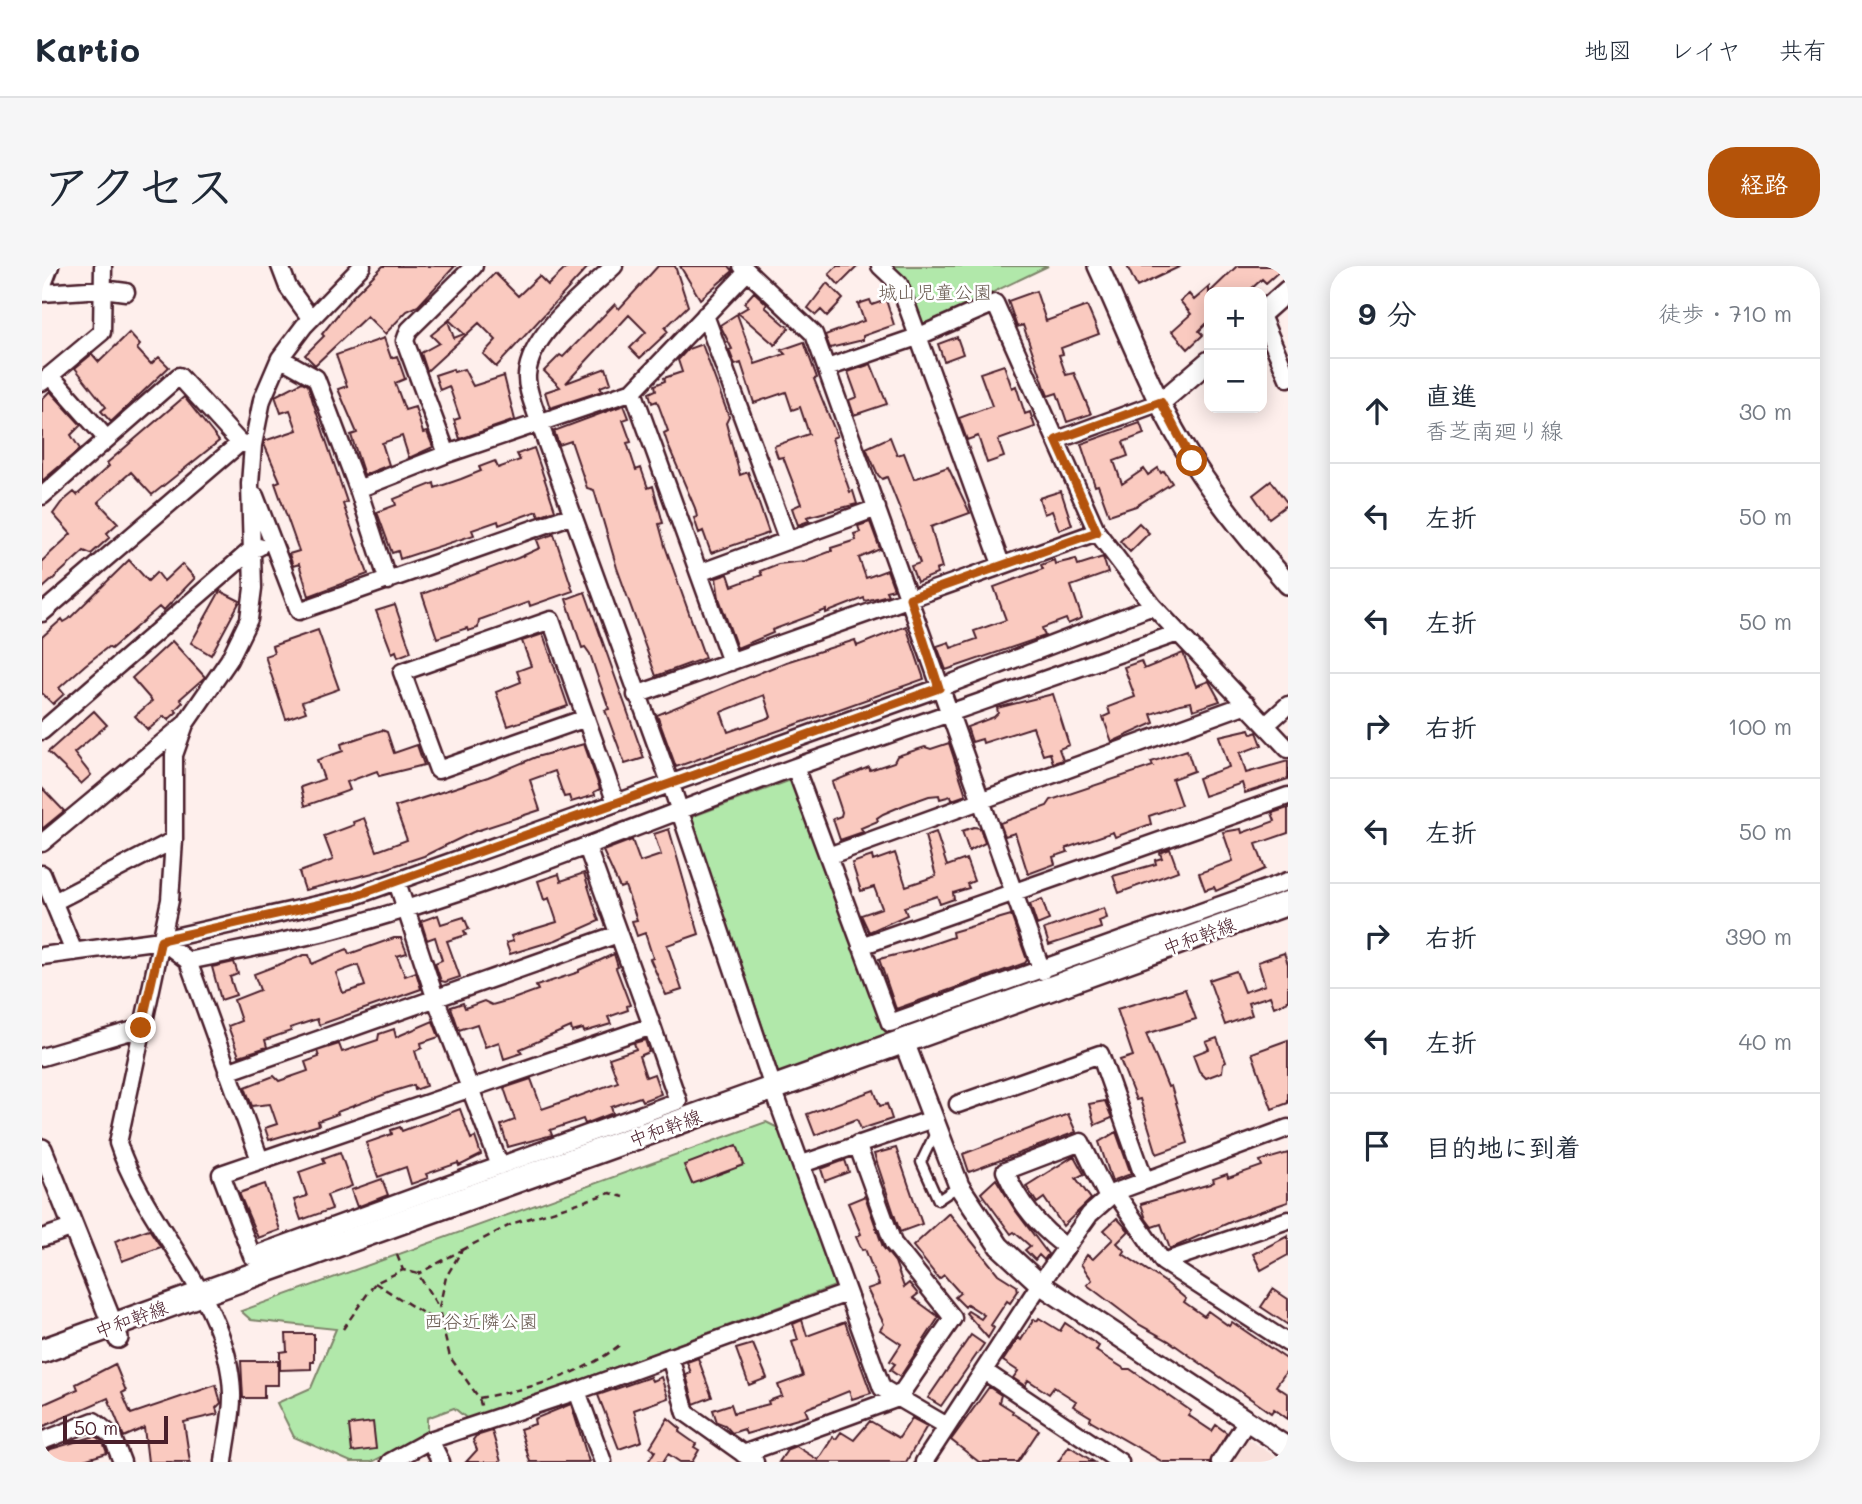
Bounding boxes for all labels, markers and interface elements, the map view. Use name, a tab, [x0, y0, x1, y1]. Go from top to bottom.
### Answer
text: Kartio	[35, 27, 140, 70]
text: 地図	[1584, 34, 1632, 65]
text: レイヤ	[1670, 34, 1741, 65]
text: 共有	[1779, 34, 1827, 65]
button: 経路	[1708, 147, 1820, 218]
text: アクセス	[42, 153, 235, 216]
park label: 城山児童公園	[878, 279, 992, 304]
map controls	[1204, 287, 1267, 413]
button: +	[1204, 287, 1267, 350]
text: 9 分	[1358, 293, 1417, 333]
text: 徒歩 · 710 m	[1658, 298, 1792, 328]
button: −	[1204, 350, 1267, 413]
text: 直進	[1425, 378, 1477, 412]
icon: ahead	[1358, 392, 1396, 430]
text: 30 m	[1739, 396, 1792, 426]
text: 香芝南廻り線	[1425, 415, 1563, 445]
route start	[1176, 445, 1207, 476]
icon: left	[1358, 497, 1396, 535]
text: 左折	[1425, 500, 1477, 534]
text: 50 m	[1739, 501, 1792, 531]
icon: left	[1358, 602, 1396, 640]
text: 左折	[1425, 605, 1477, 639]
text: 50 m	[1739, 606, 1792, 636]
icon: right	[1358, 707, 1396, 745]
text: 右折	[1425, 710, 1477, 744]
text: 100 m	[1728, 711, 1792, 741]
icon: left	[1358, 812, 1396, 850]
text: 左折	[1425, 815, 1477, 849]
text: 50 m	[1739, 816, 1792, 846]
street label: 中和幹線	[1159, 911, 1239, 960]
icon: right	[1358, 917, 1396, 955]
text: 右折	[1425, 920, 1477, 954]
text: 390 m	[1725, 921, 1792, 951]
route end	[125, 1012, 156, 1043]
icon: left	[1358, 1022, 1396, 1060]
text: 左折	[1425, 1025, 1477, 1059]
text: 40 m	[1739, 1026, 1792, 1056]
street label: 中和幹線	[625, 1103, 705, 1152]
icon: arrive	[1358, 1127, 1396, 1165]
text: 目的地に到着	[1425, 1130, 1581, 1164]
street label: 中和幹線	[91, 1294, 171, 1343]
park label: 西谷近隣公園	[424, 1308, 538, 1333]
scale bar	[63, 1413, 168, 1445]
text: 50 m	[74, 1415, 118, 1440]

